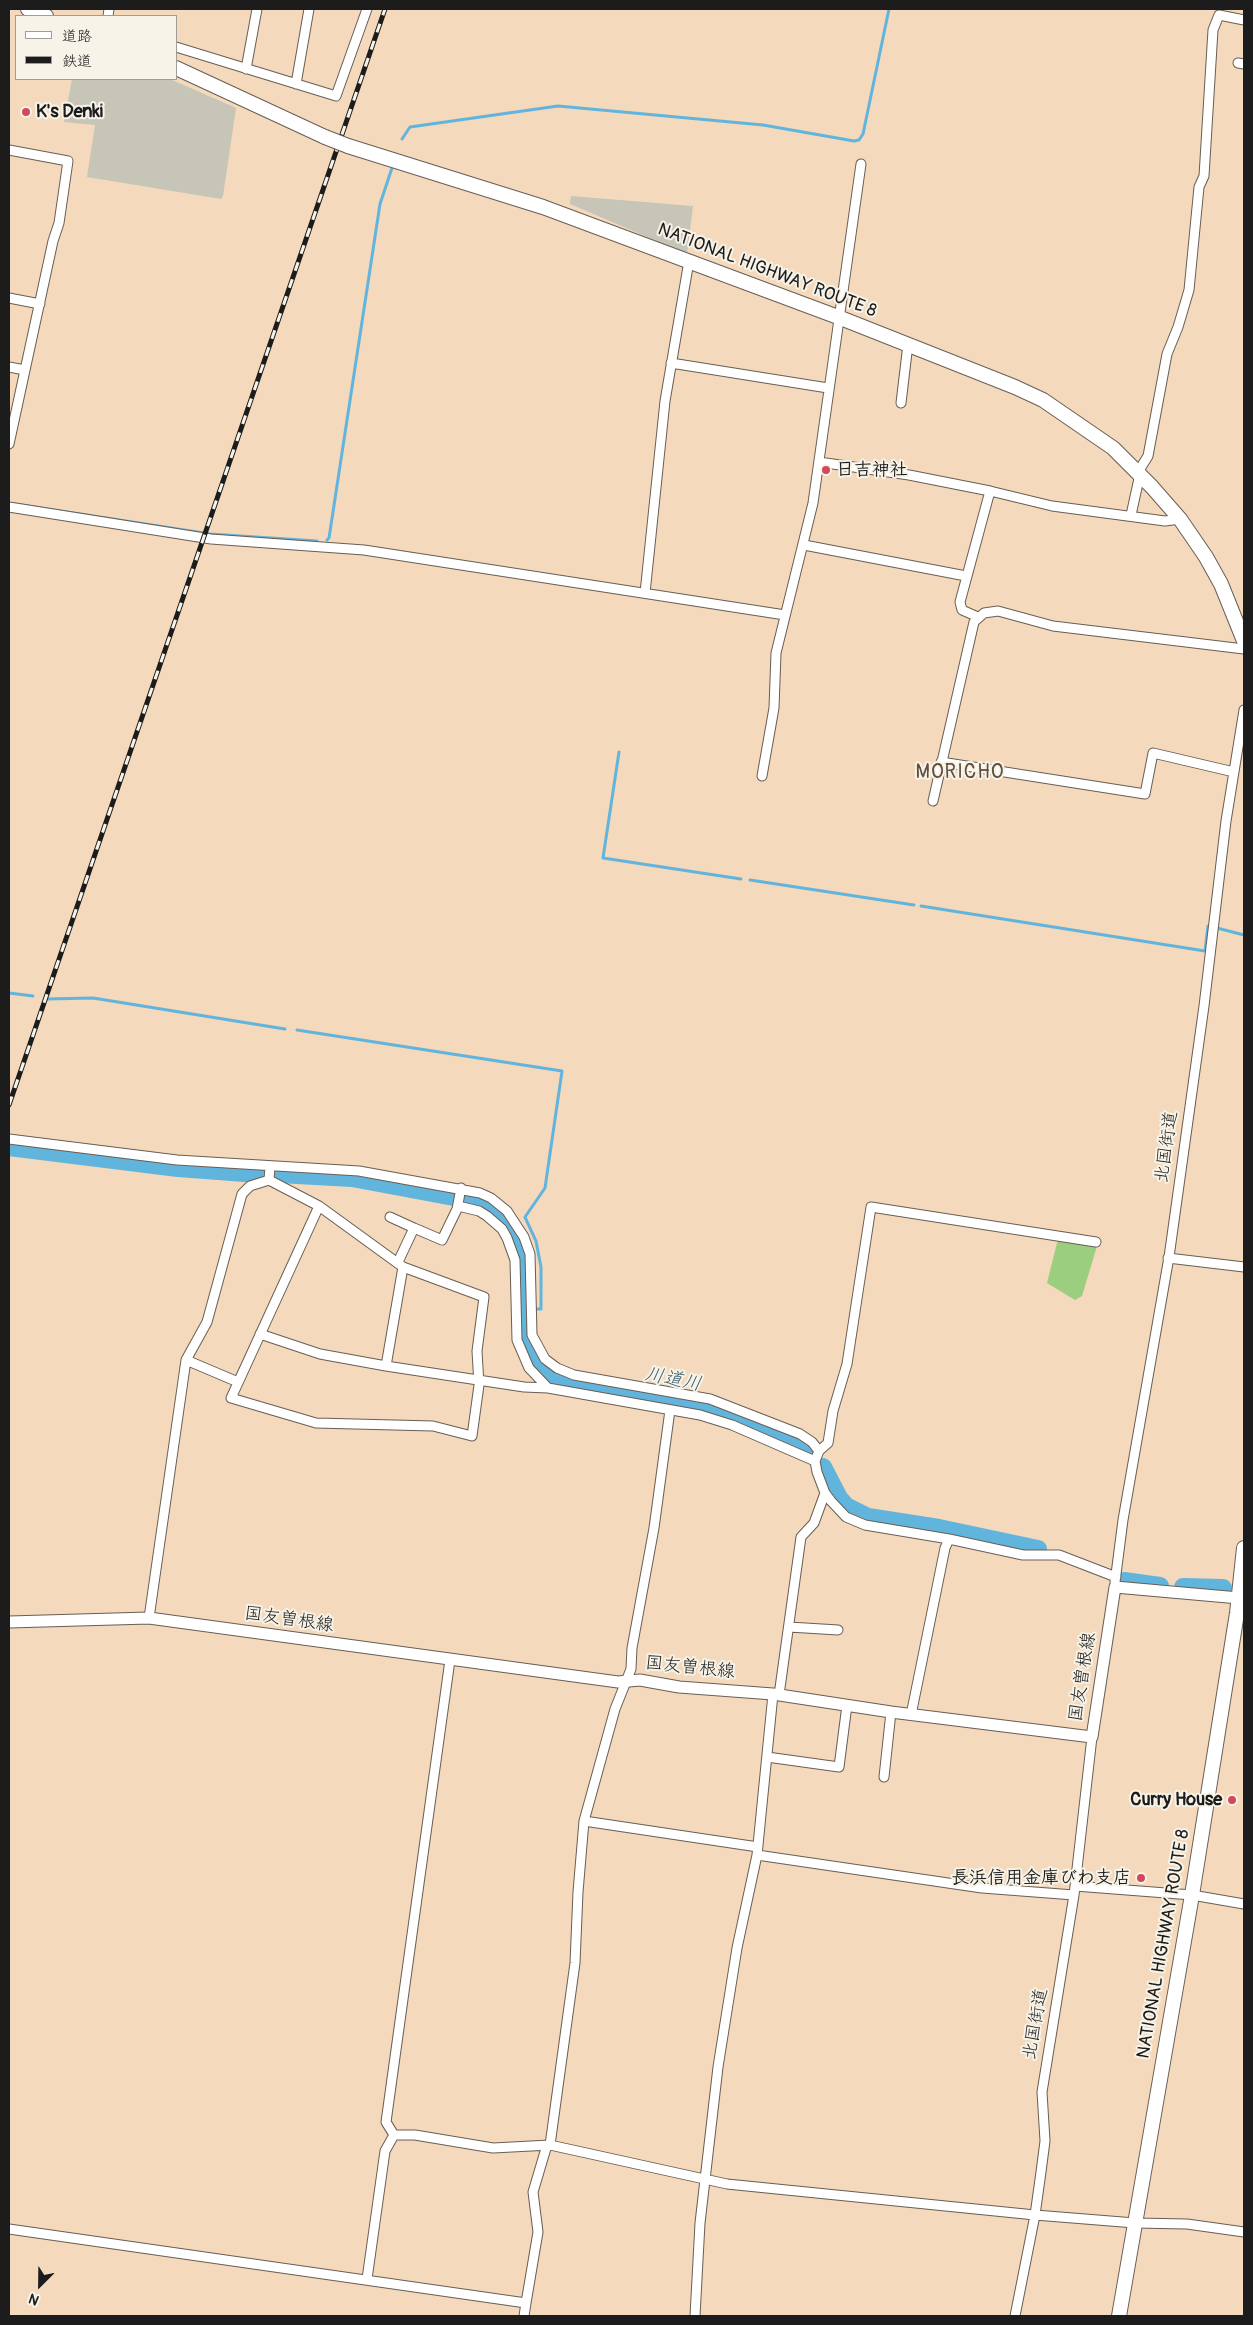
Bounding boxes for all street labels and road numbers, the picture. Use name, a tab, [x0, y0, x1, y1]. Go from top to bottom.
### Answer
street label: NATIONAL HIGHWAY ROUTE 8	[655, 219, 879, 323]
street label: 北国街道	[1151, 1110, 1183, 1184]
street label: 国友曽根線	[243, 1603, 335, 1637]
street label: 国友曽根線	[1065, 1631, 1101, 1723]
street label: 国友曽根線	[644, 1653, 736, 1683]
street label: NATIONAL HIGHWAY ROUTE 8	[1133, 1828, 1195, 2060]
street label: 北国街道	[1019, 1987, 1053, 2061]

